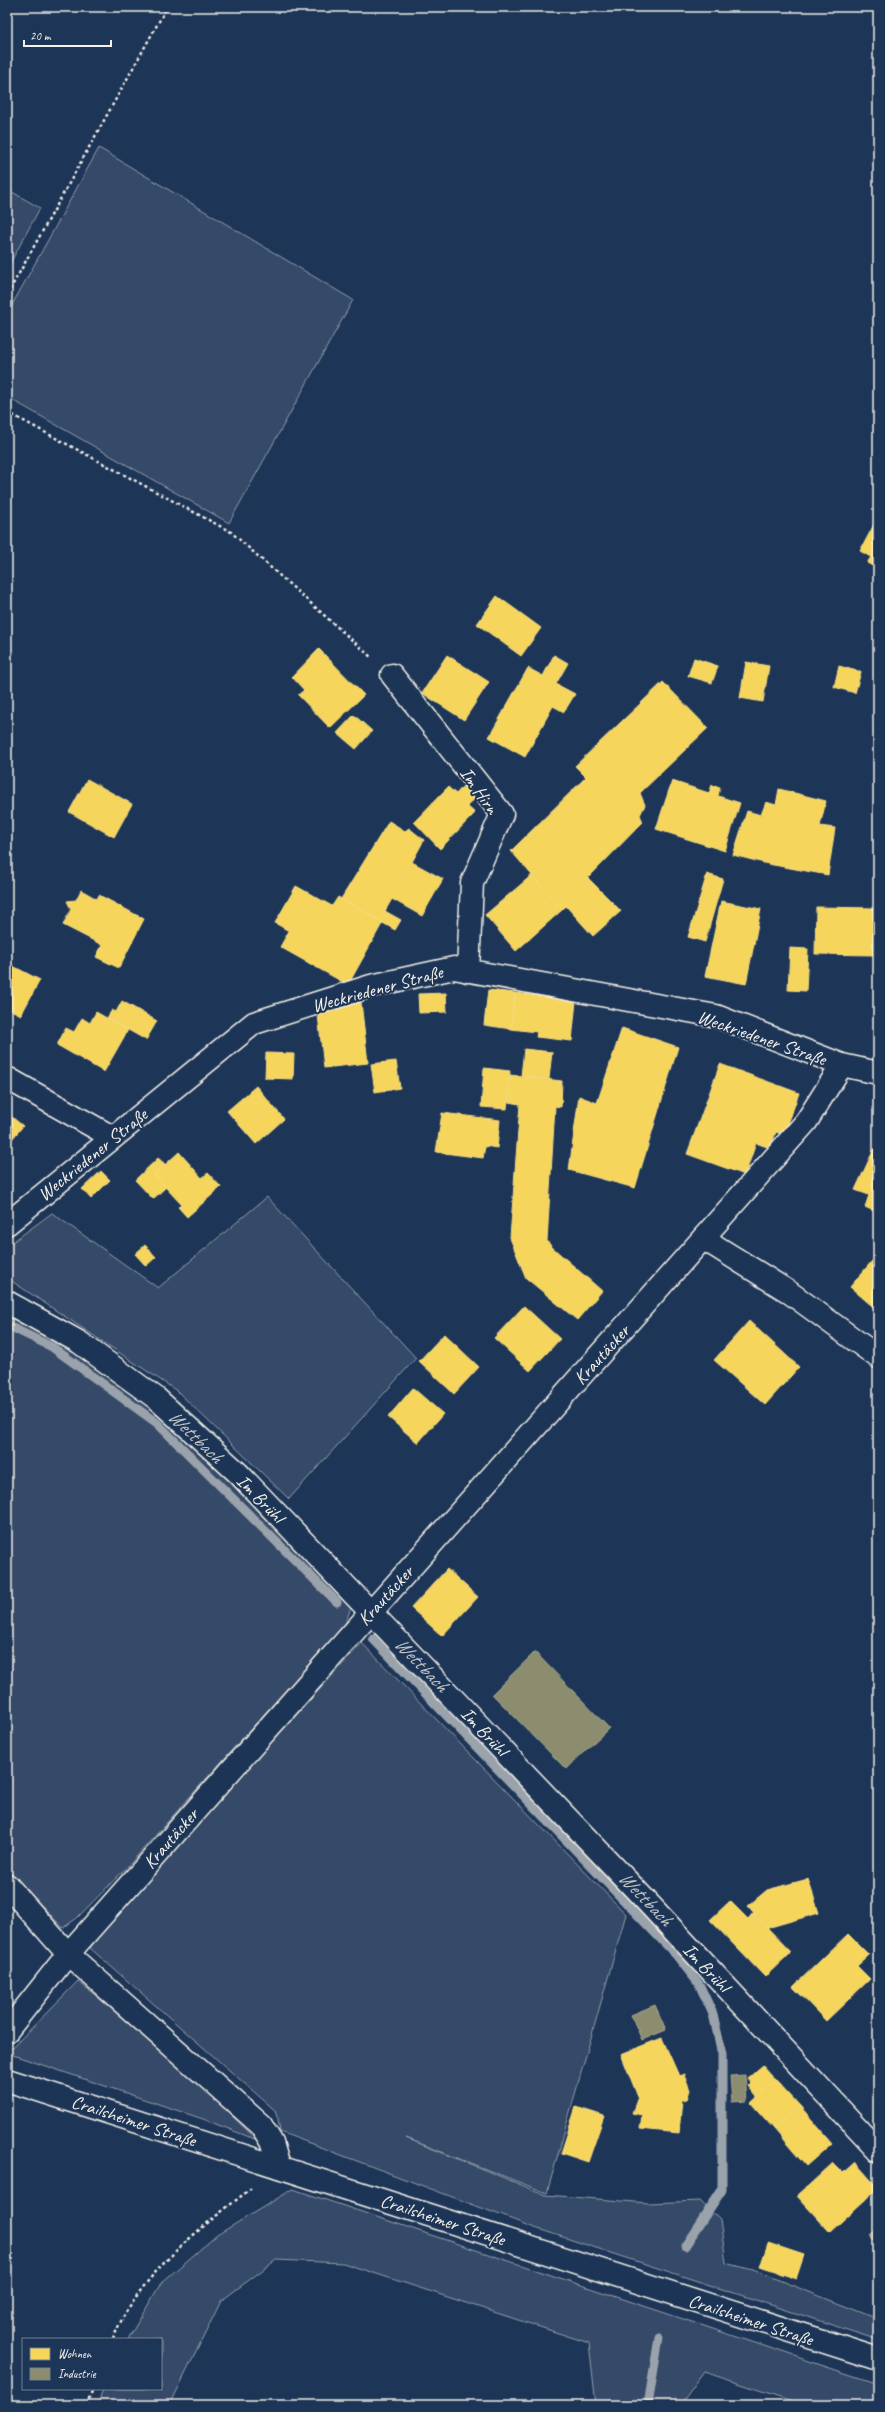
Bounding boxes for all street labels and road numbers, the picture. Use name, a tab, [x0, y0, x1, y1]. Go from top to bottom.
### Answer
street label: Im Hirn	[454, 762, 505, 820]
street label: Weckriedener Straße	[309, 960, 447, 1018]
street label: Weckriedener Straße	[694, 1005, 831, 1072]
street label: Weckriedener Straße	[33, 1102, 154, 1206]
street label: Krautäcker	[568, 1318, 636, 1390]
street label: Im Brühl	[231, 1469, 292, 1531]
street label: Krautäcker	[352, 1559, 420, 1631]
street label: Im Brühl	[456, 1702, 516, 1764]
street label: Krautäcker	[138, 1802, 205, 1874]
street label: Im Brühl	[678, 1938, 738, 2000]
street label: Crailsheimer Straße	[68, 2090, 201, 2153]
street label: Crailsheimer Straße	[377, 2189, 510, 2252]
street label: Crailsheimer Straße	[685, 2289, 818, 2352]

